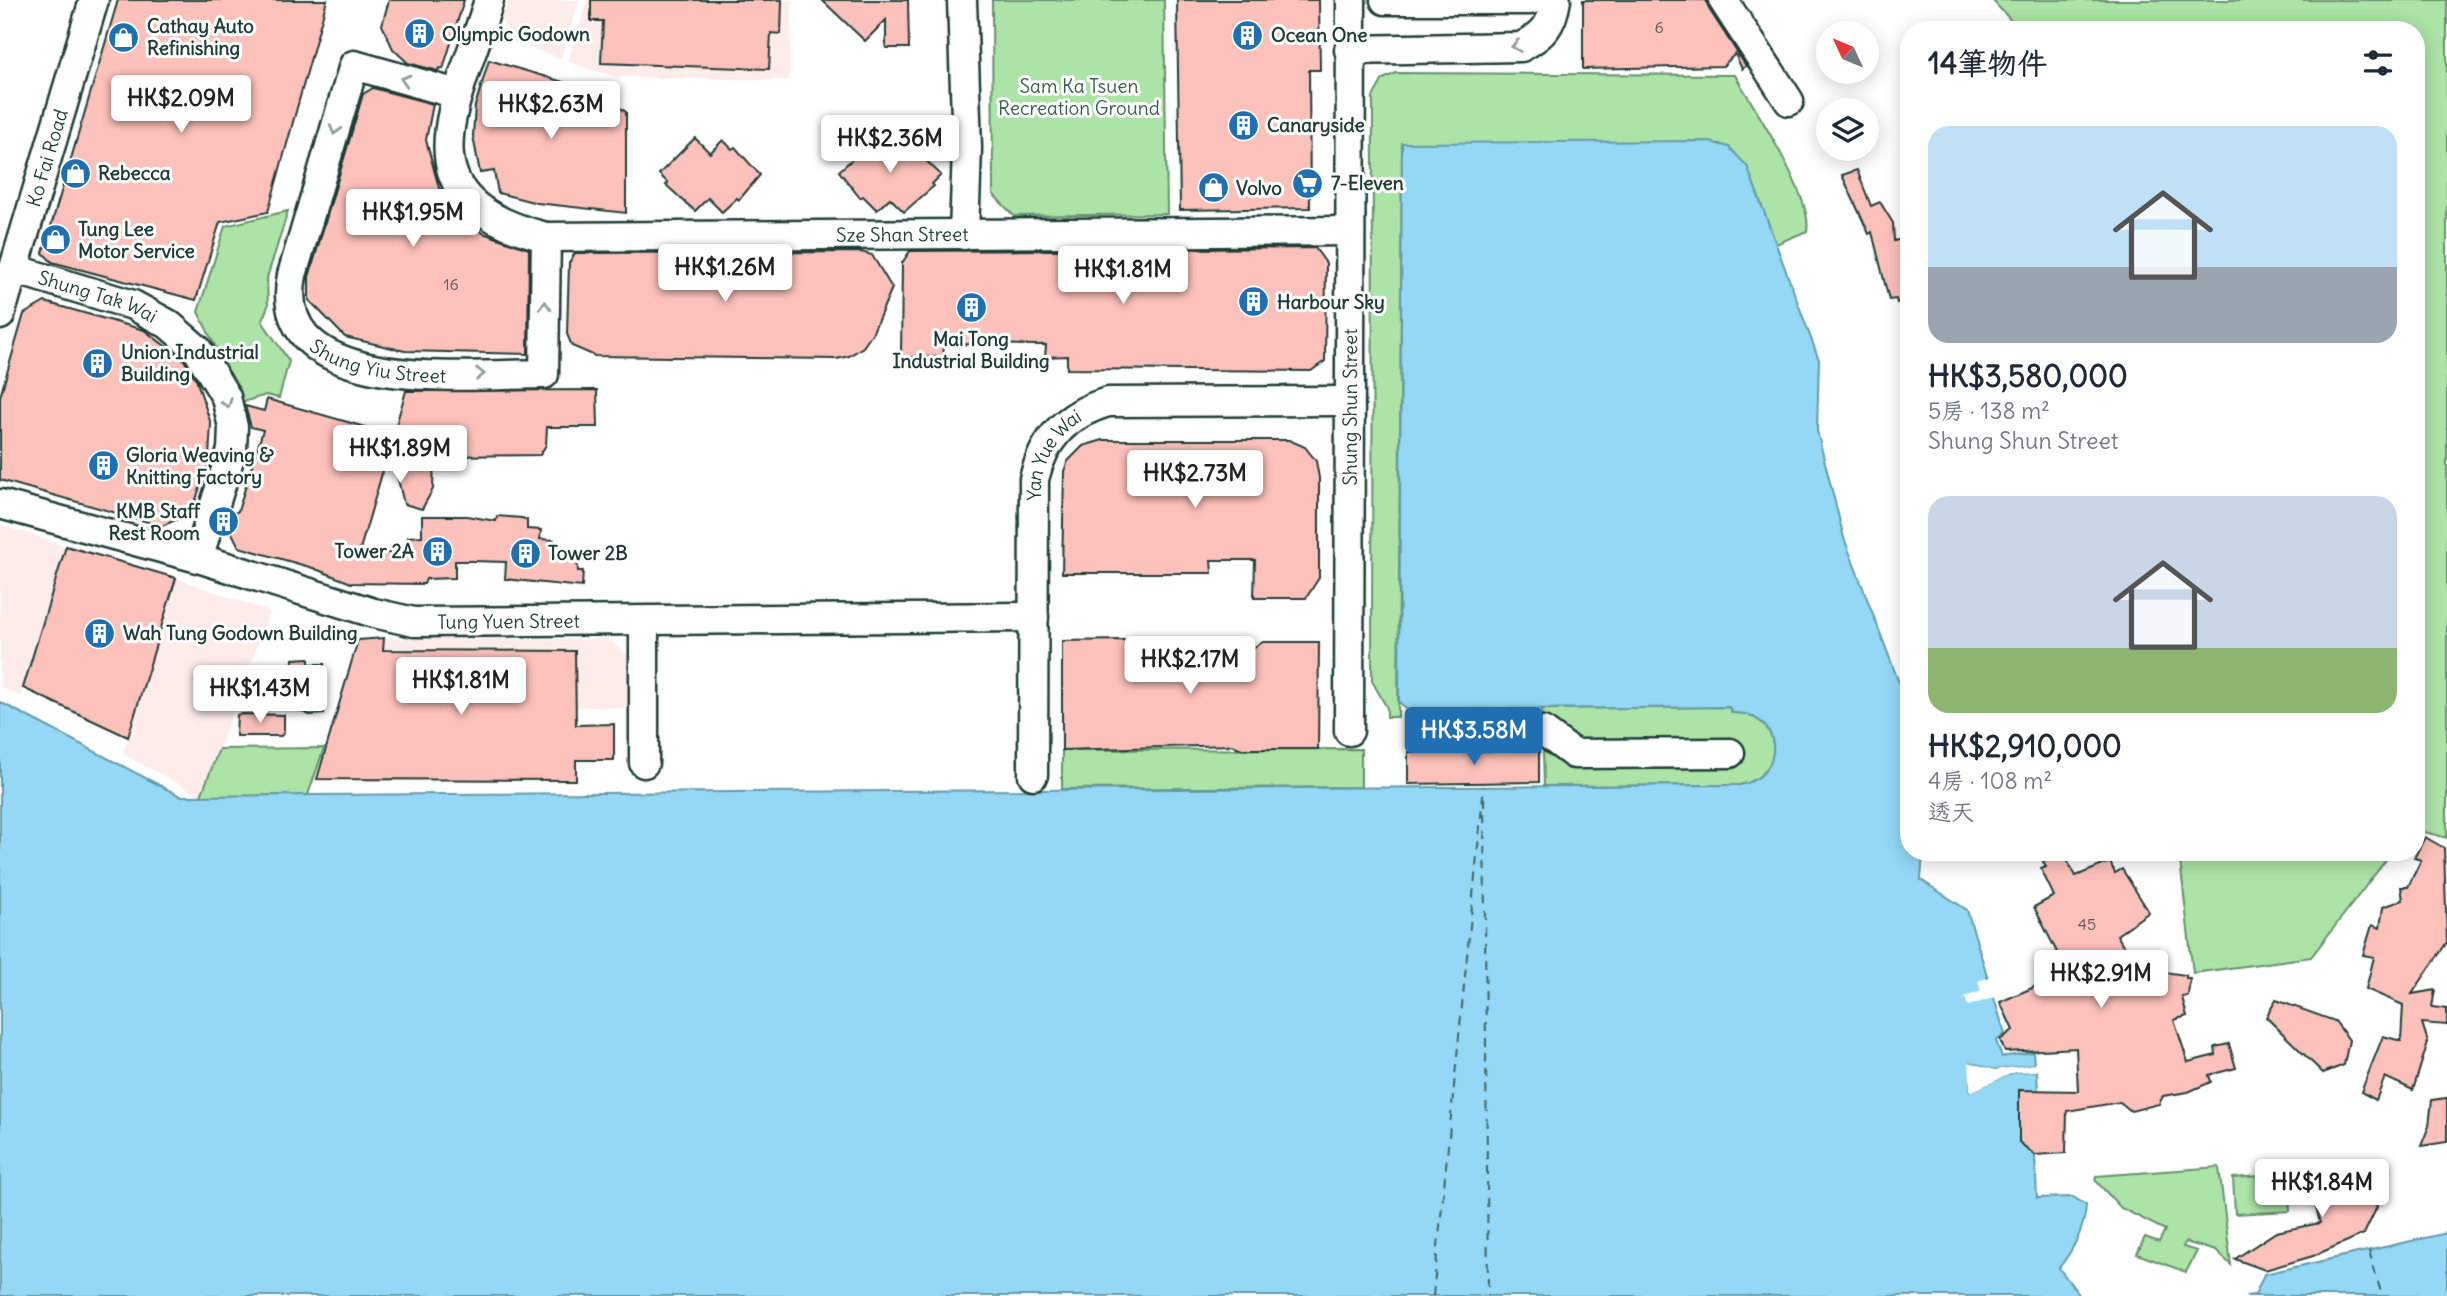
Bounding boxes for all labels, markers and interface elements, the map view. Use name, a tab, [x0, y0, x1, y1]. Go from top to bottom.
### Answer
place label: Cathay Auto Refinishing	[147, 14, 254, 60]
building icon: Olympic Godown	[402, 17, 436, 51]
house number: 6	[1654, 17, 1664, 37]
building icon: Ocean One	[1231, 18, 1265, 52]
shop icon: Cathay Auto Refinishing	[107, 20, 141, 54]
north arrow	[1816, 21, 1880, 84]
map controls	[1816, 21, 1879, 161]
place label: Olympic Godown	[442, 22, 590, 46]
place label: Ocean One	[1271, 23, 1368, 47]
one-way arrow	[1510, 38, 1522, 53]
text: 14筆物件	[1928, 44, 2047, 82]
icon: filters	[2359, 44, 2397, 82]
one-way arrow	[400, 73, 412, 88]
park label: Sam Ka Tsuen Recreation Ground	[998, 74, 1160, 120]
pin: HK$2.09M	[109, 76, 253, 135]
pin: HK$2.63M	[479, 82, 623, 141]
text: HK$2.09M	[127, 83, 235, 112]
text: HK$2.63M	[498, 89, 604, 118]
button: layers	[1816, 98, 1879, 161]
street label: Ko Fai Road	[21, 106, 73, 210]
building icon: Canaryside	[1227, 108, 1261, 142]
place label: Canaryside	[1267, 113, 1365, 137]
pin: HK$2.36M	[818, 116, 962, 175]
text: HK$2.36M	[837, 123, 943, 152]
one-way arrow	[328, 124, 343, 136]
shop icon: Rebecca	[58, 156, 92, 190]
place label: Rebecca	[98, 161, 171, 185]
supermarket icon: 7-Eleven	[1291, 166, 1325, 200]
shop icon: Volvo	[1196, 171, 1230, 205]
place label: 7-Eleven	[1331, 171, 1404, 195]
icon: home	[2100, 172, 2226, 298]
place label: Volvo	[1236, 176, 1282, 200]
pin: HK$1.95M	[341, 190, 485, 249]
text: HK$1.95M	[362, 197, 464, 226]
place label: Tung Lee Motor Service	[78, 217, 195, 263]
street label: Sze Shan Street	[836, 222, 969, 247]
shop icon: Tung Lee Motor Service	[38, 223, 72, 257]
pin: HK$1.26M	[653, 244, 797, 304]
pin: HK$1.81M	[1051, 246, 1195, 306]
text: HK$1.26M	[674, 252, 776, 281]
text: HK$1.81M	[1074, 254, 1172, 283]
street label: Shung Tak Wai	[35, 265, 161, 328]
house number: 16	[443, 274, 459, 294]
building icon: Harbour Sky	[1237, 285, 1271, 319]
place label: Harbour Sky	[1277, 290, 1385, 314]
building icon: Mai Tong Industrial Building	[954, 291, 988, 325]
one-way arrow	[538, 300, 553, 311]
place label: Mai Tong Industrial Building	[892, 327, 1050, 373]
street label: Shung Shun Street	[1338, 328, 1362, 486]
street label: Shung Yiu Street	[305, 334, 446, 388]
place label: Union Industrial Building	[121, 340, 259, 386]
building icon: Union Industrial Building	[81, 346, 115, 380]
text: HK$3,580,000	[1928, 357, 2128, 395]
one-way arrow	[475, 366, 485, 382]
one-way arrow	[219, 396, 233, 408]
text: 5房 · 138 m²	[1928, 396, 2050, 425]
street label: Yan Yue Wai	[1022, 404, 1085, 500]
pin: HK$1.89M	[328, 426, 472, 485]
text: Shung Shun Street	[1928, 426, 2119, 455]
text: HK$1.89M	[349, 433, 451, 462]
place label: Gloria Weaving & Knitting Factory	[126, 443, 274, 489]
building icon: Gloria Weaving & Knitting Factory	[86, 449, 120, 483]
pin: HK$2.73M	[1123, 450, 1267, 510]
text: HK$2.73M	[1143, 458, 1247, 487]
place label: KMB Staff Rest Room	[109, 499, 201, 545]
building icon: KMB Staff Rest Room	[206, 505, 240, 539]
building icon: Tower 2A	[420, 534, 454, 568]
building icon: Tower 2B	[508, 536, 542, 570]
place label: Tower 2A	[335, 539, 414, 563]
place label: Tower 2B	[548, 541, 628, 565]
icon: home	[2100, 542, 2226, 668]
street label: Tung Yuen Street	[437, 609, 580, 634]
building icon: Wah Tung Godown Building	[83, 616, 117, 650]
place label: Wah Tung Godown Building	[123, 621, 358, 645]
pin: HK$2.17M	[1118, 636, 1262, 696]
text: HK$2.17M	[1141, 644, 1240, 673]
pin: HK$1.81M	[389, 658, 533, 717]
text: HK$1.81M	[412, 665, 510, 694]
pin: HK$1.43M	[188, 666, 332, 725]
text: HK$1.43M	[209, 673, 311, 702]
pin: HK$3.58M	[1402, 708, 1546, 767]
text: HK$3.58M	[1421, 715, 1527, 744]
text: HK$2,910,000	[1928, 727, 2122, 765]
text: 4房 · 108 m²	[1928, 766, 2052, 795]
text: 透天	[1928, 797, 1974, 826]
house number: 45	[2078, 914, 2096, 934]
pin: HK$2.91M	[2029, 950, 2173, 1010]
text: HK$2.91M	[2050, 958, 2152, 987]
pin: HK$1.84M	[2250, 1160, 2394, 1219]
text: HK$1.84M	[2271, 1167, 2373, 1196]

